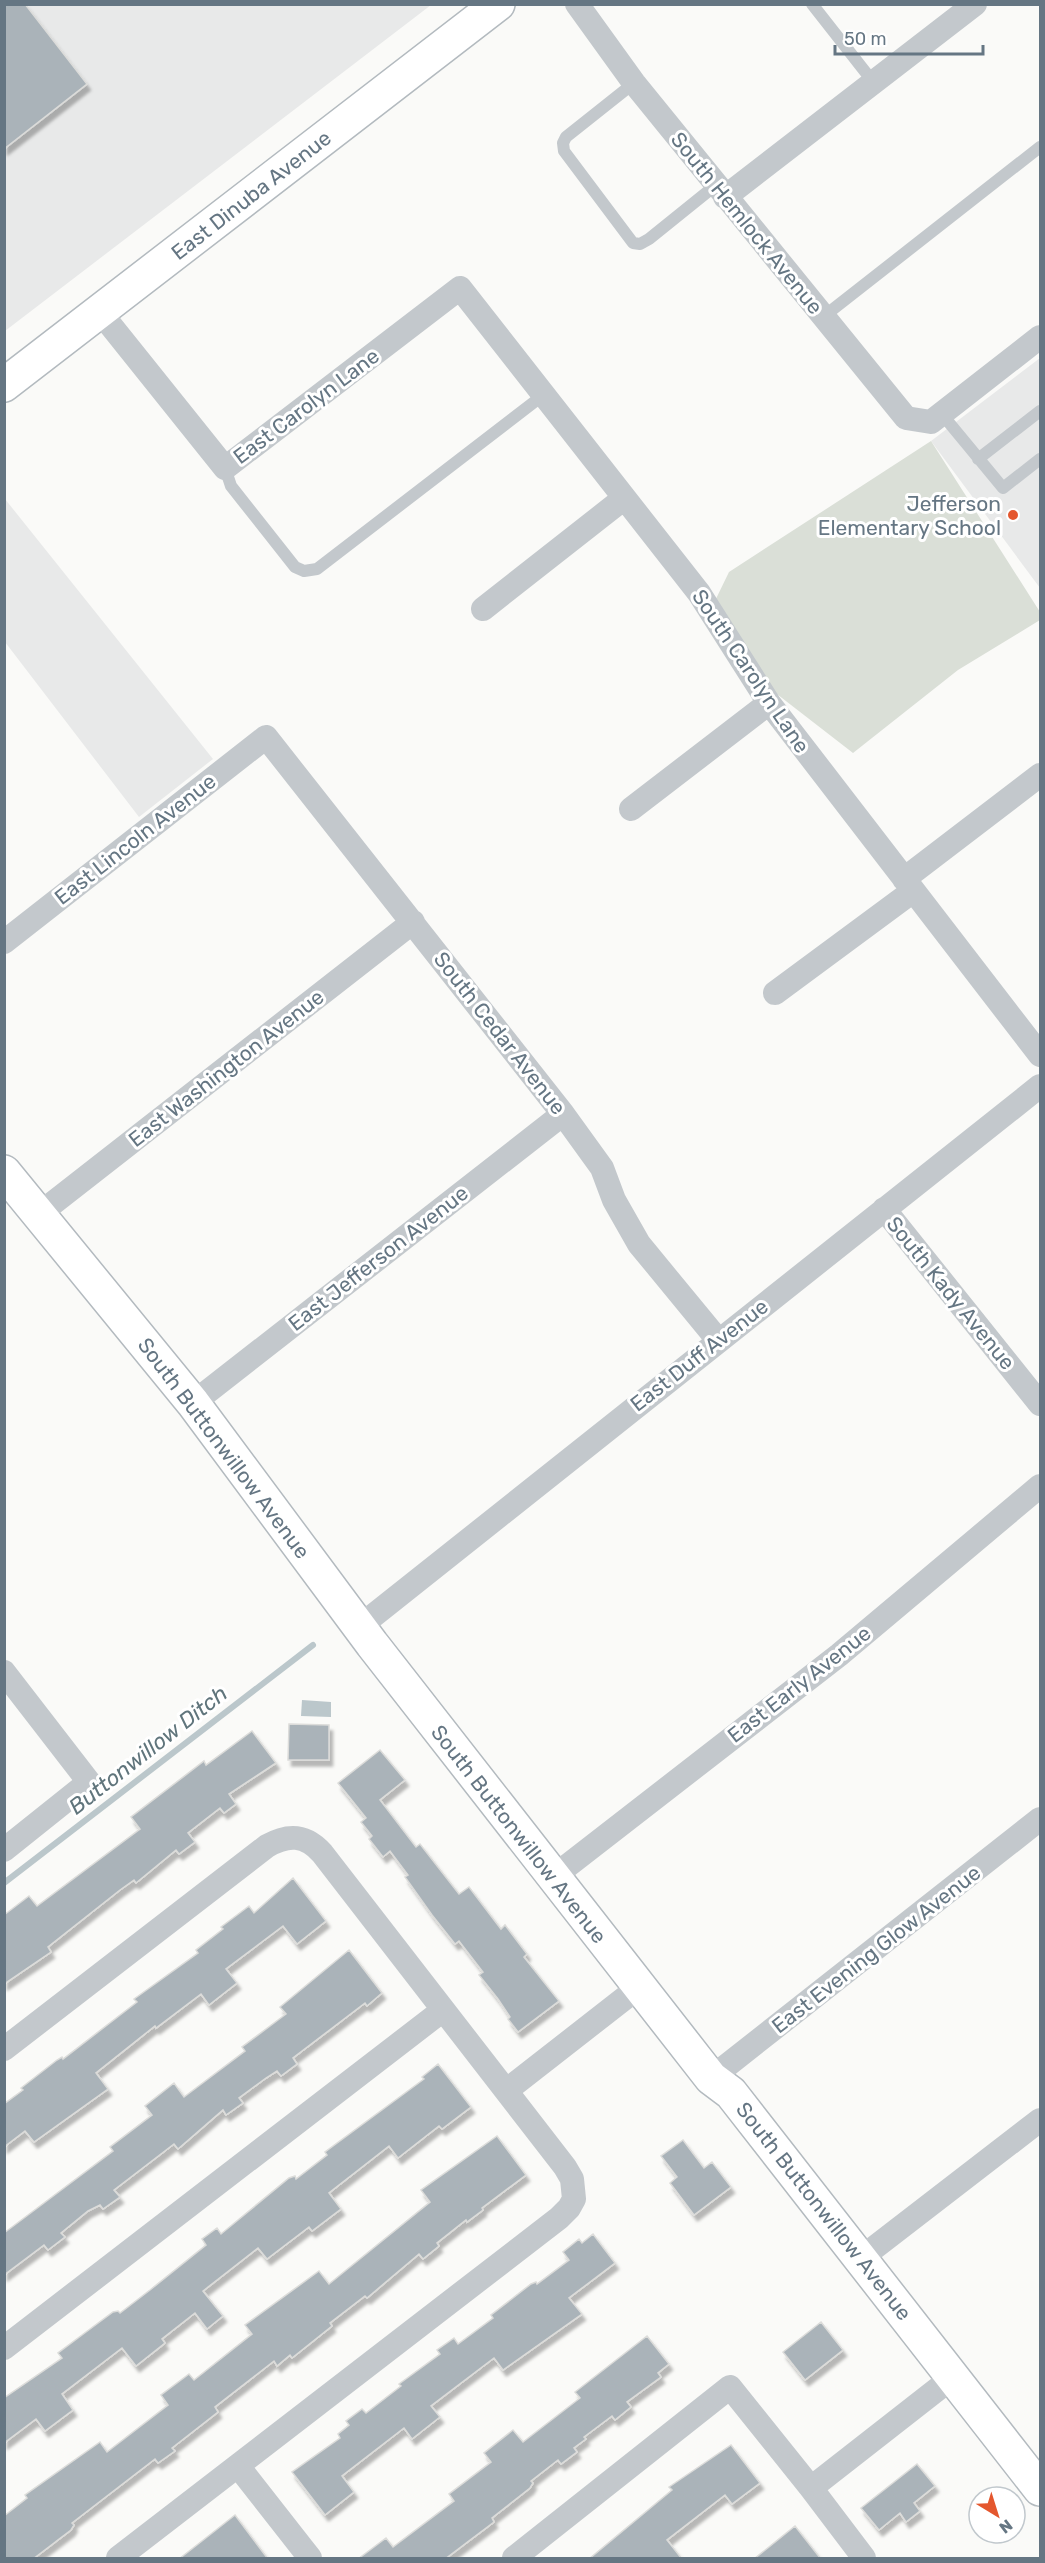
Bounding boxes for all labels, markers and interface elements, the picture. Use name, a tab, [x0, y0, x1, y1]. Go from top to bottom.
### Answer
scale bar	[835, 18, 984, 56]
text: 50 m	[844, 28, 887, 50]
street label: East Dinuba Avenue	[166, 125, 336, 265]
street label: South Hemlock Avenue	[666, 127, 828, 319]
street label: East Carolyn Lane	[228, 343, 384, 469]
place label: Jefferson Elementary School	[818, 491, 1001, 540]
marker: Jefferson Elementary School	[1006, 508, 1020, 522]
street label: South Carolyn Lane	[687, 585, 815, 757]
street label: East Lincoln Avenue	[49, 768, 221, 910]
street label: South Cedar Avenue	[429, 947, 571, 1119]
street label: East Washington Avenue	[123, 984, 329, 1152]
street label: East Jefferson Avenue	[283, 1180, 473, 1336]
street label: South Kady Avenue	[882, 1211, 1020, 1375]
street label: East Duff Avenue	[625, 1294, 773, 1416]
street label: South Buttonwillow Avenue	[133, 1333, 315, 1563]
street label: East Early Avenue	[722, 1620, 876, 1748]
water label: Buttonwillow Ditch	[63, 1680, 233, 1820]
street label: South Buttonwillow Avenue	[426, 1720, 612, 1948]
street label: East Evening Glow Avenue	[767, 1860, 985, 2038]
street label: South Buttonwillow Avenue	[731, 2097, 917, 2325]
north arrow	[967, 2485, 1027, 2545]
text: N	[996, 2515, 1016, 2537]

